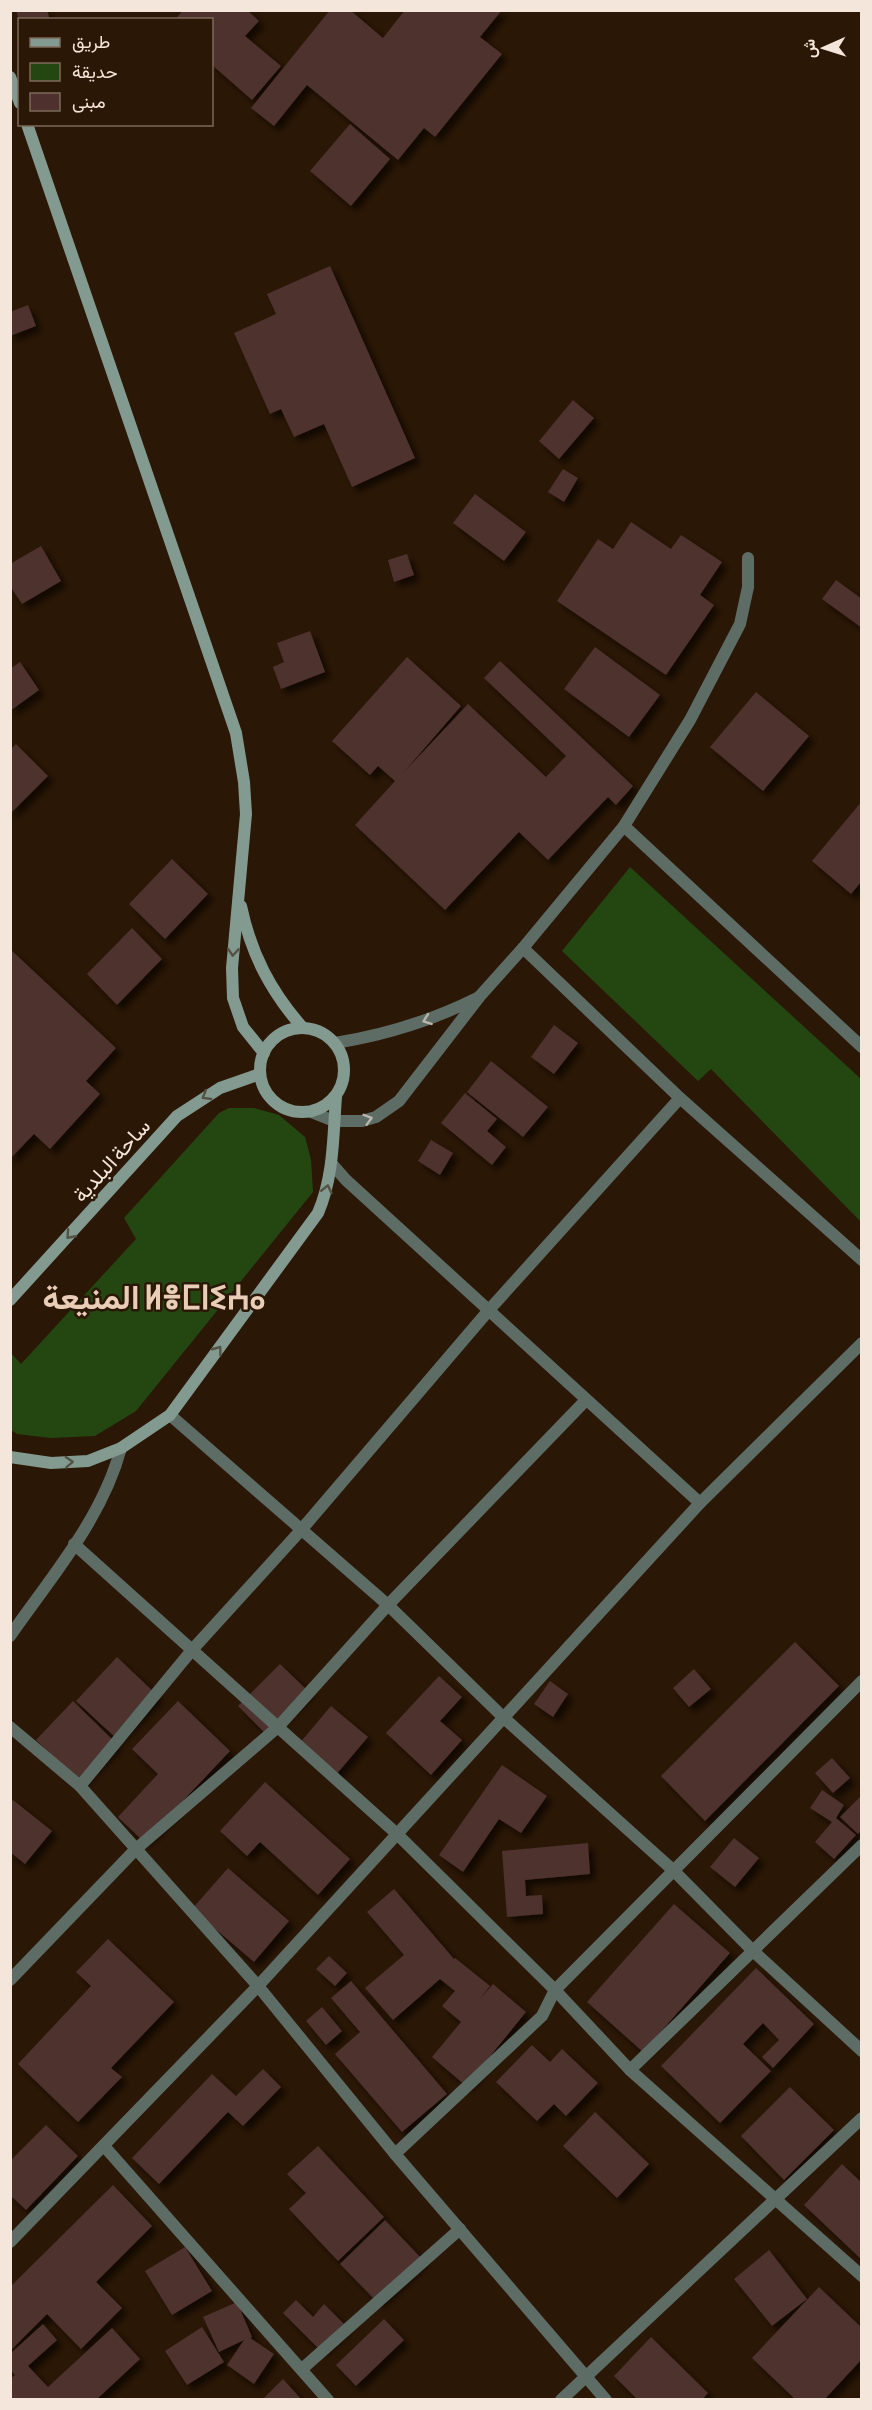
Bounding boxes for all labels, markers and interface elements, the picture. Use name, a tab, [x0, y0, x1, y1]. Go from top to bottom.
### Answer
legend	[18, 18, 213, 126]
north arrow	[794, 18, 854, 78]
text: طريق	[72, 31, 110, 53]
text: ش	[800, 39, 820, 59]
text: حديقة	[72, 61, 118, 82]
text: مبنى	[72, 91, 106, 113]
one-way arrow	[227, 947, 240, 956]
one-way arrow	[422, 1013, 433, 1026]
one-way arrow	[202, 1089, 212, 1101]
street label: ساحة البلدية	[67, 1114, 155, 1207]
one-way arrow	[362, 1114, 373, 1126]
one-way arrow	[319, 1184, 332, 1194]
one-way arrow	[66, 1228, 77, 1239]
district label: المنيعة ⵍⴻⵎⵏⵉⵄⴰ	[43, 1278, 265, 1317]
one-way arrow	[211, 1345, 222, 1356]
one-way arrow	[64, 1456, 73, 1469]

